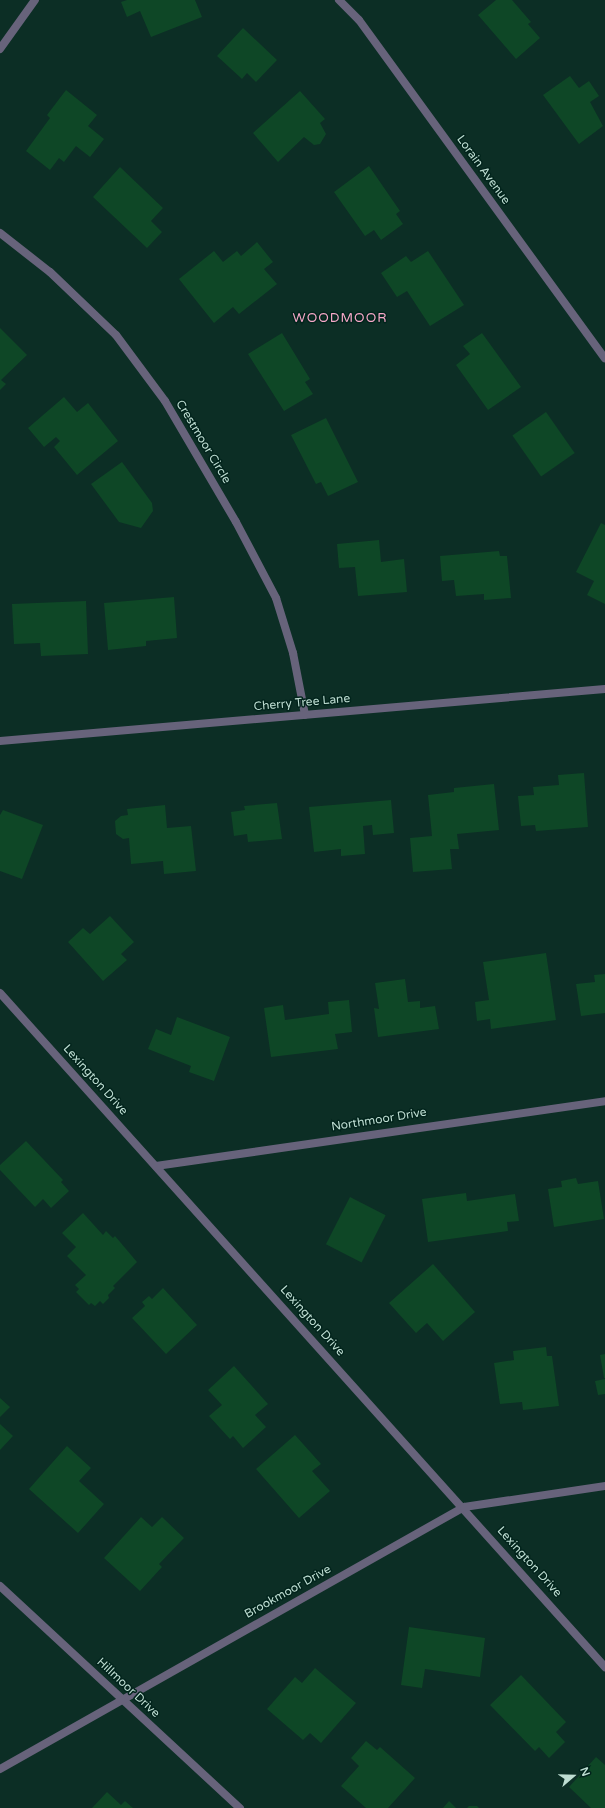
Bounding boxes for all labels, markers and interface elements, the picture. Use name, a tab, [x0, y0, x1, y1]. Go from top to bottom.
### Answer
street label: Lorain Avenue	[453, 133, 513, 207]
district label: WOODMOOR	[293, 310, 387, 326]
street label: Crestmoor Circle	[172, 398, 234, 486]
street label: Cherry Tree Lane	[253, 692, 351, 714]
street label: Lexington Drive	[60, 1042, 130, 1118]
street label: Northmoor Drive	[330, 1105, 428, 1135]
street label: Lexington Drive	[277, 1283, 347, 1359]
street label: Lexington Drive	[494, 1524, 564, 1600]
street label: Brookmoor Drive	[242, 1562, 334, 1622]
street label: Hillmoor Drive	[94, 1655, 162, 1721]
north arrow	[553, 1756, 593, 1796]
text: N	[577, 1765, 592, 1778]

